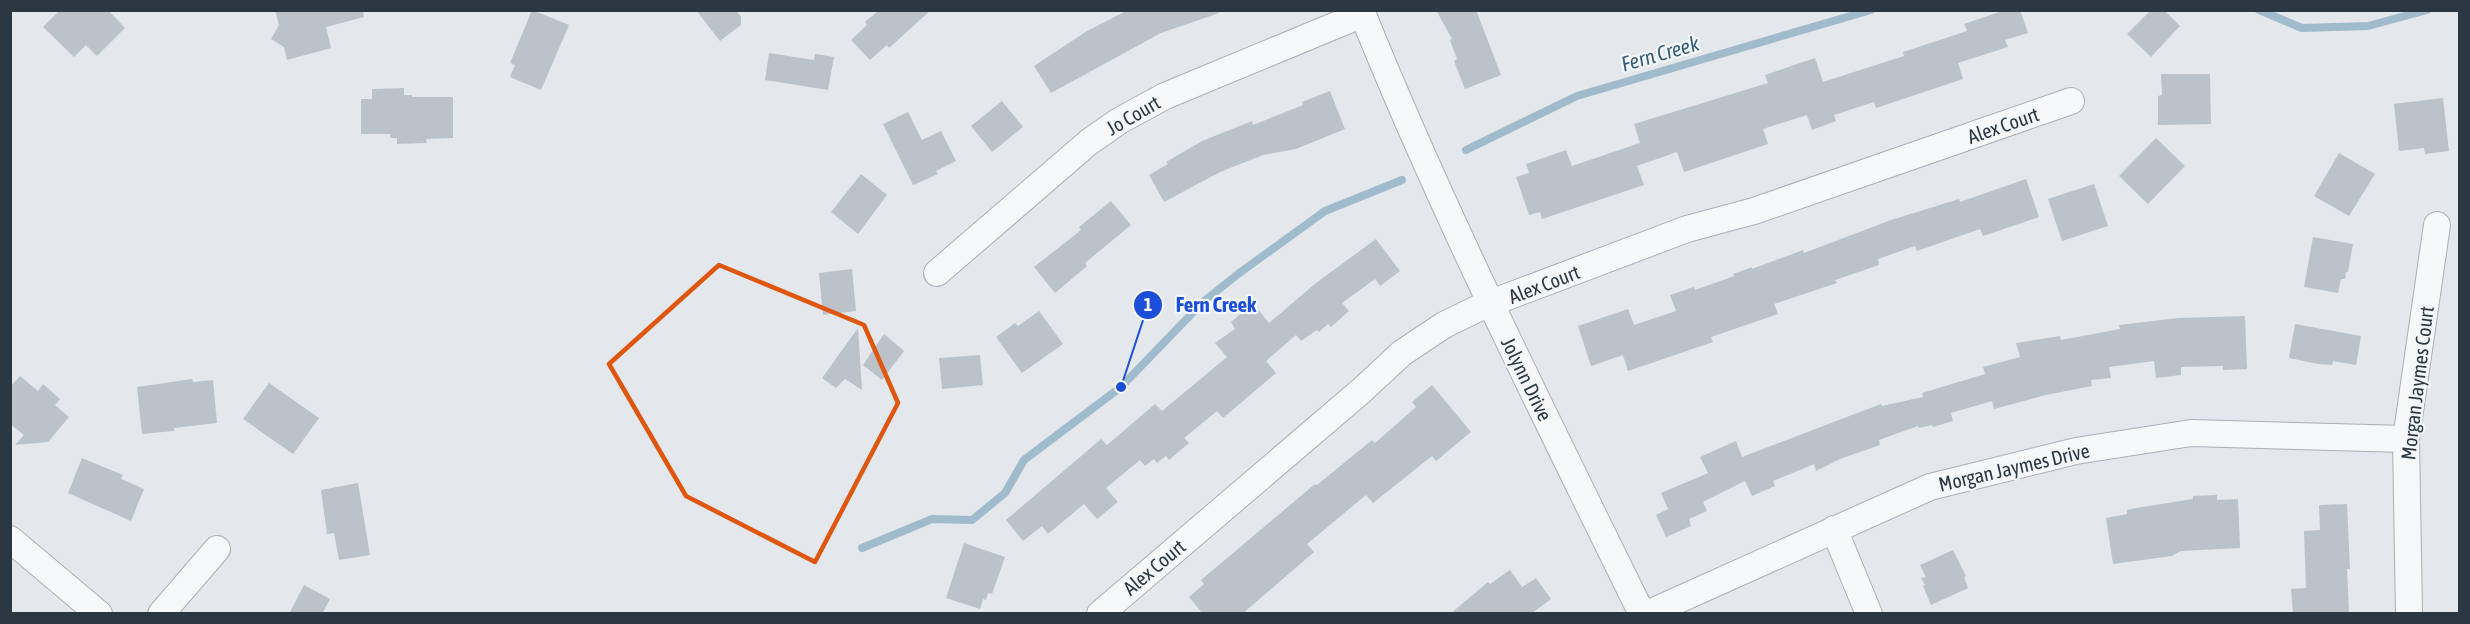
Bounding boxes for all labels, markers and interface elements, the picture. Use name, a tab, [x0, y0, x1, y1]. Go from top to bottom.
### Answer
water label: Fern Creek	[1618, 30, 1702, 76]
street label: Jo Court	[1102, 90, 1164, 139]
street label: Alex Court	[1964, 102, 2042, 148]
street label: Alex Court	[1505, 260, 1583, 308]
callout: Fern Creek	[1133, 285, 1268, 324]
text: Fern Creek	[1176, 292, 1257, 316]
text: 1	[1144, 294, 1152, 315]
street label: Morgan Jaymes Court	[2396, 305, 2438, 461]
street label: Jolynn Drive	[1497, 333, 1557, 425]
street label: Morgan Jaymes Drive	[1936, 438, 2092, 496]
street label: Alex Court	[1118, 534, 1190, 600]

